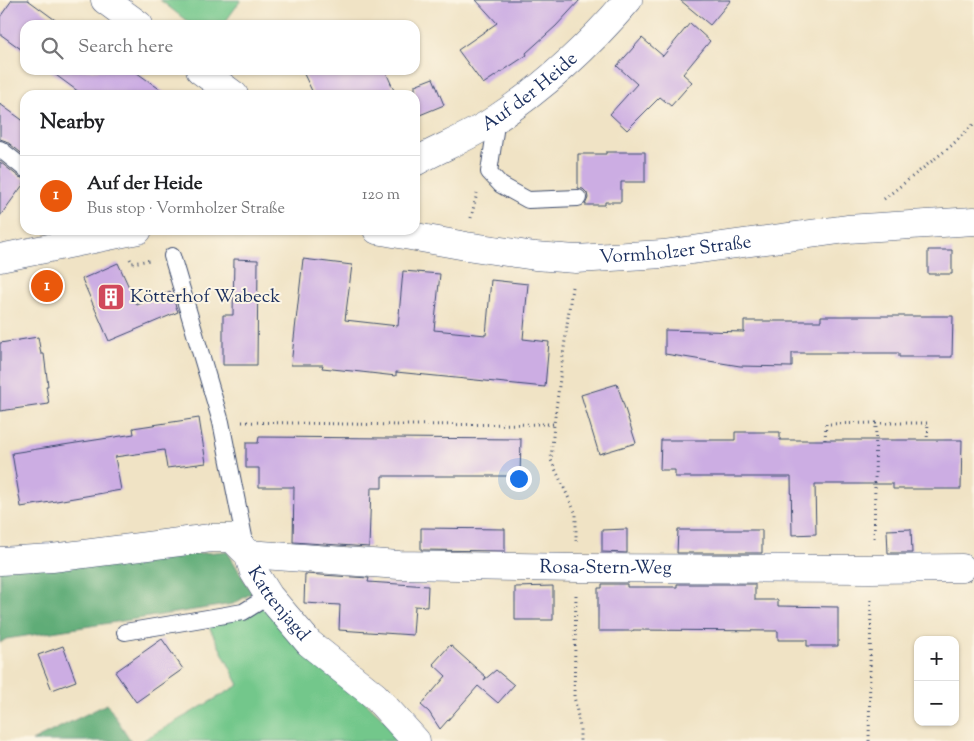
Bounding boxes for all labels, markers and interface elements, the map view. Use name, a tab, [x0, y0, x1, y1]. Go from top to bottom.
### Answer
search box	[20, 20, 420, 75]
icon: search	[38, 34, 66, 62]
text: Search here	[78, 34, 173, 61]
street label: Auf der Heide	[477, 46, 584, 138]
text: Nearby	[40, 108, 105, 138]
text: Auf der Heide	[87, 171, 202, 198]
text: 1	[53, 184, 59, 207]
text: 120 m	[362, 184, 400, 207]
text: Bus stop · Vormholzer Straße	[87, 198, 285, 221]
street label: Vormholzer Straße	[598, 229, 753, 271]
pin: 1	[31, 267, 63, 305]
building icon: Kötterhof Wabeck	[96, 282, 126, 312]
place label: Kötterhof Wabeck	[130, 284, 281, 311]
your location	[506, 466, 532, 492]
street label: Rosa-Stern-Weg	[539, 554, 672, 582]
street label: Kattenjagd	[240, 561, 316, 648]
map controls	[914, 636, 959, 726]
button: +	[914, 636, 959, 681]
button: −	[914, 681, 959, 726]

